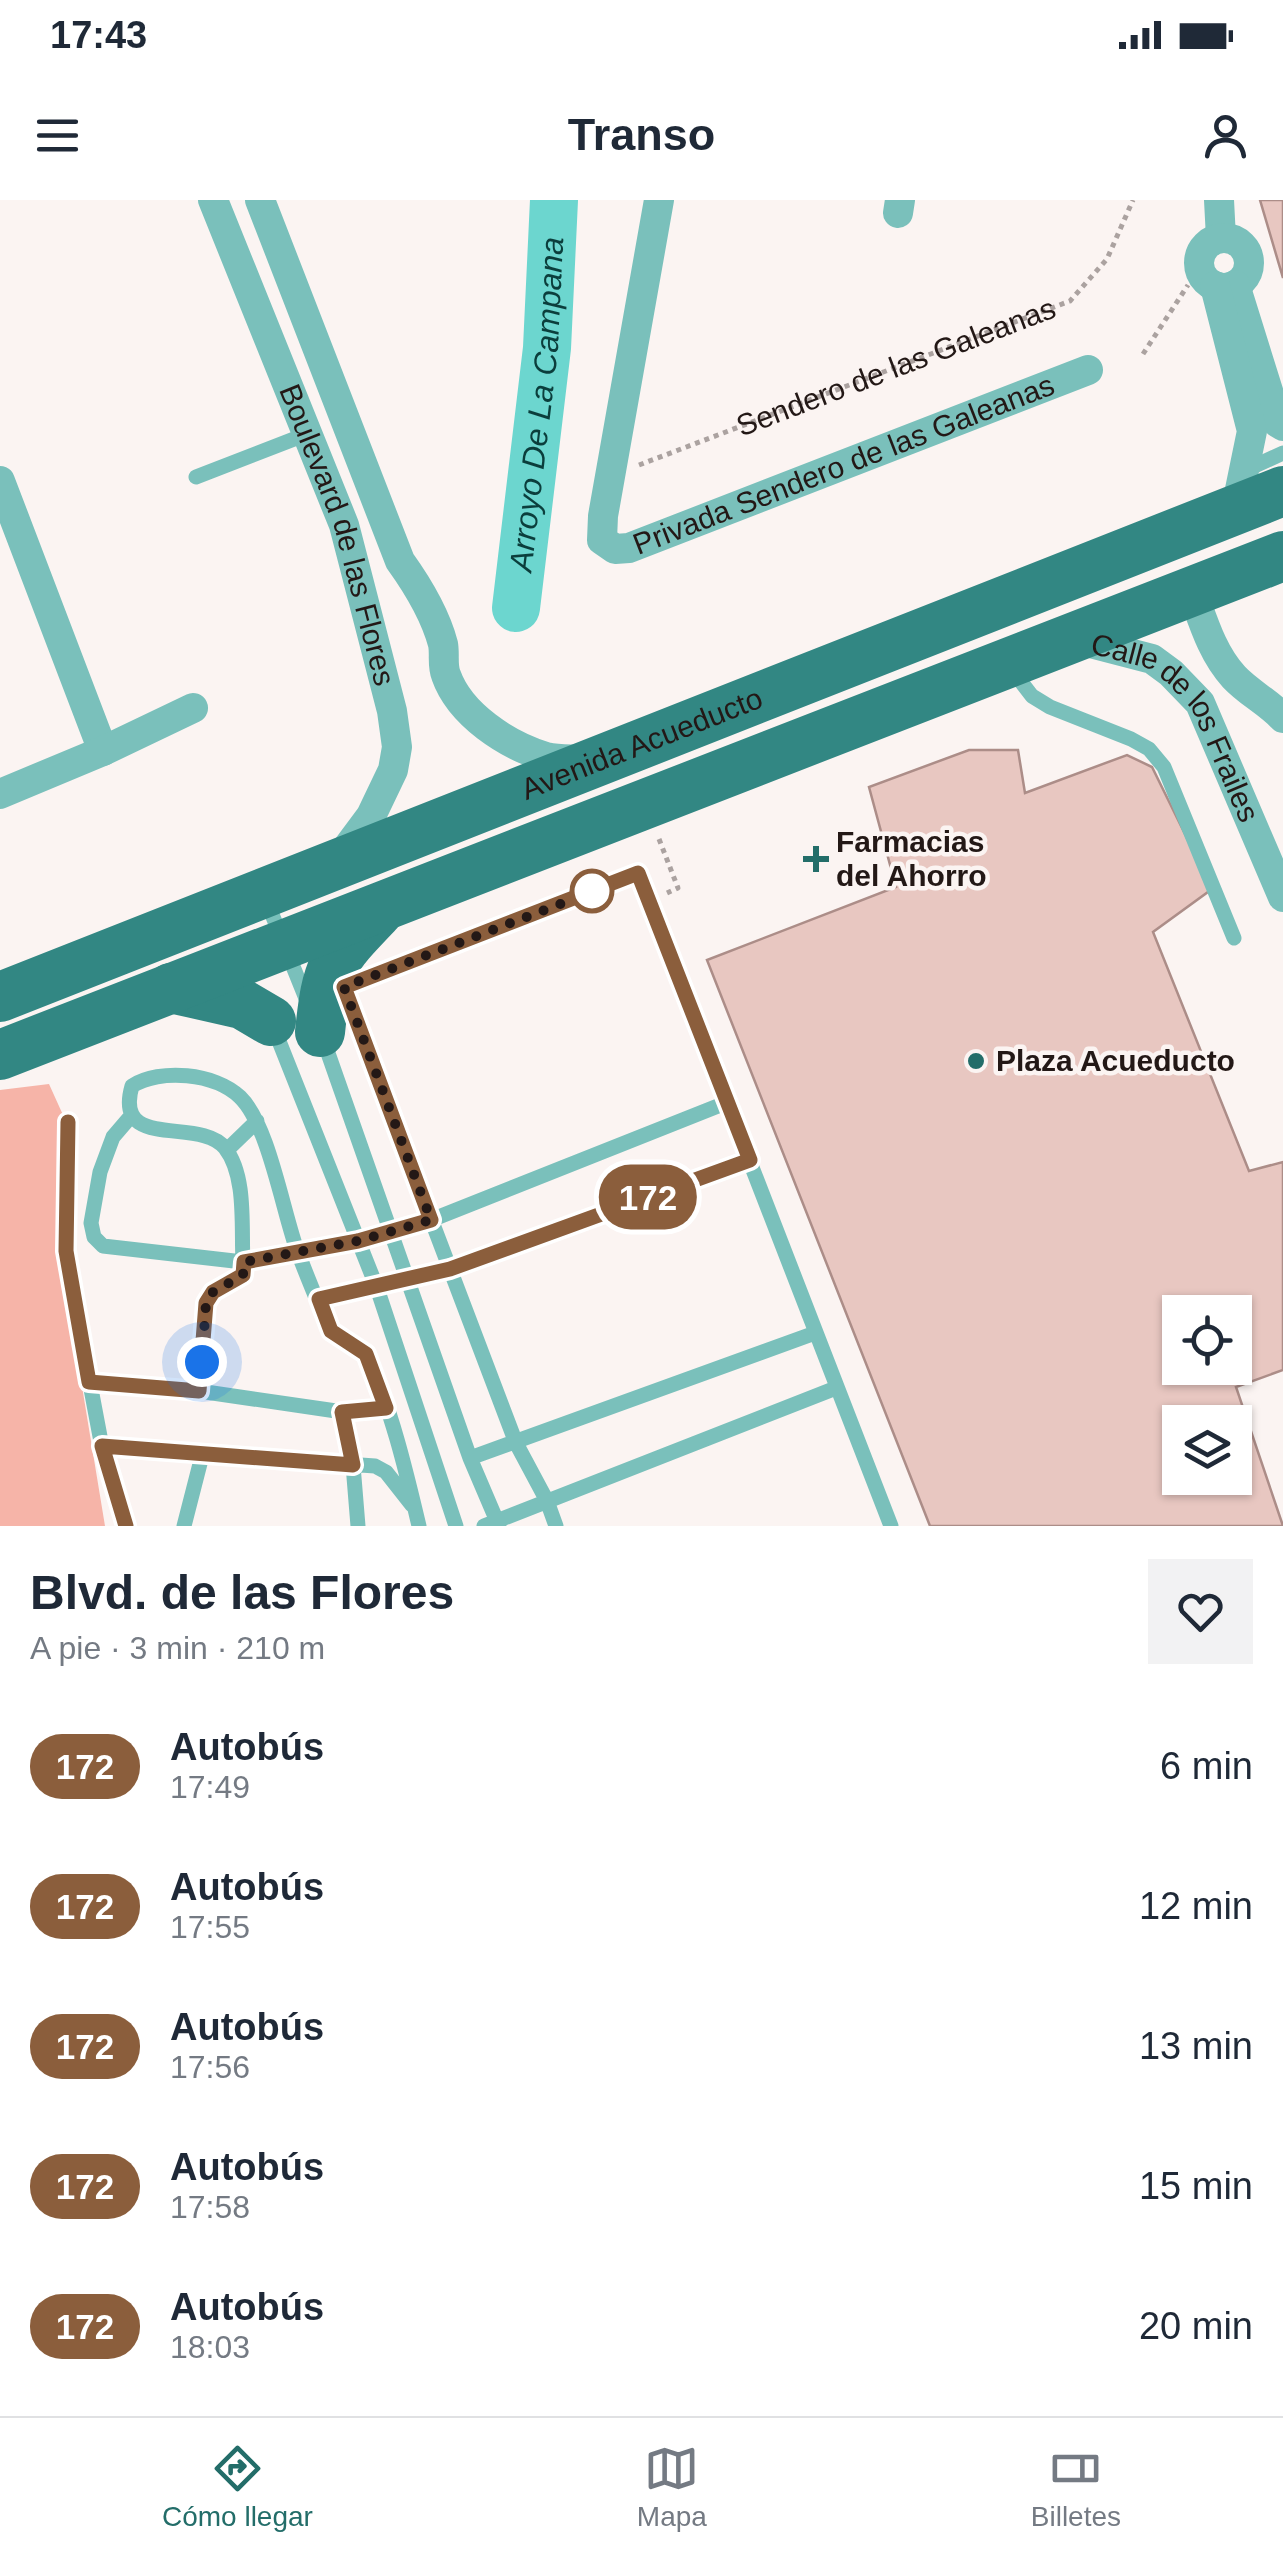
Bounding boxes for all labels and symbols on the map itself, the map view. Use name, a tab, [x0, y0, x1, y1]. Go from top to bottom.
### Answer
water label: Arroyo De La Campana	[502, 236, 570, 575]
street label: Sendero de las Galeanas	[732, 291, 1060, 442]
street label: Privada Sendero de las Galeanas	[628, 368, 1059, 561]
street label: Boulevard de las Flores	[273, 379, 402, 689]
street label: Calle de los Frailes	[1088, 627, 1266, 827]
street label: Avenida Acueducto	[516, 681, 767, 806]
place label: Farmacias del Ahorro	[836, 825, 987, 892]
marker: Farmacias del Ahorro	[805, 848, 827, 870]
unlabelled marker	[571, 870, 613, 912]
place label: Plaza Acueducto	[996, 1044, 1235, 1077]
marker: Plaza Acueducto	[965, 1050, 987, 1072]
line badge: 172	[590, 1164, 706, 1230]
your location	[177, 1337, 227, 1387]

